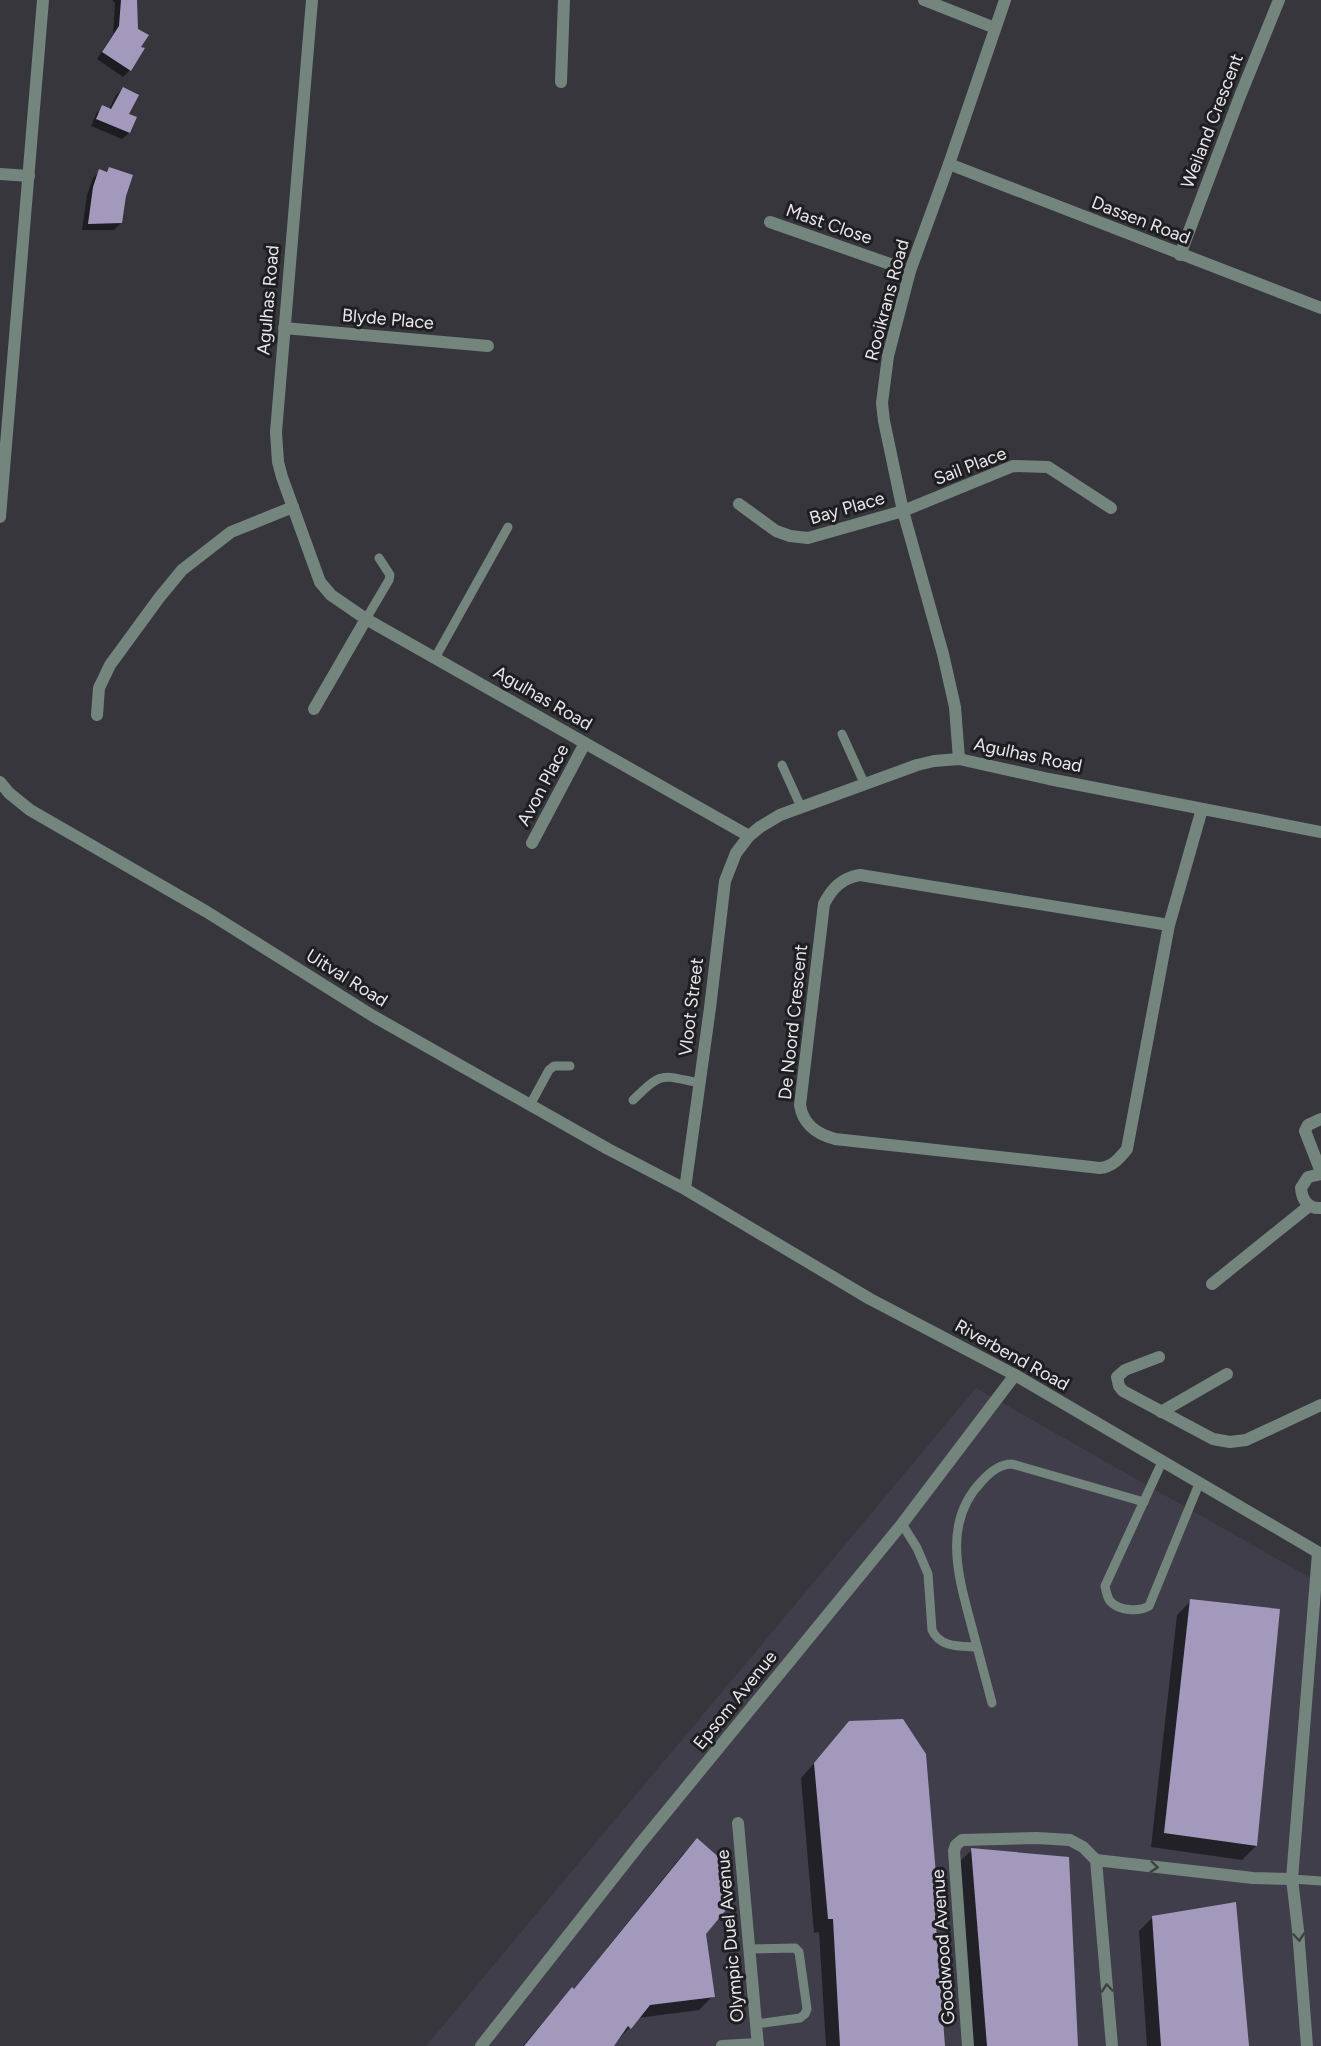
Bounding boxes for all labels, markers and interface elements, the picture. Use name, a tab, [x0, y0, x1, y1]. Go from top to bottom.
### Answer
street label: Weiland Crescent	[1176, 50, 1248, 191]
street label: Dassen Road	[1088, 191, 1194, 249]
street label: Mast Close	[783, 199, 875, 249]
street label: Rooikrans Road	[860, 237, 914, 363]
street label: Agulhas Road	[252, 244, 284, 356]
street label: Blyde Place	[341, 304, 435, 334]
street label: Sail Place	[931, 442, 1010, 490]
street label: Bay Place	[807, 487, 887, 529]
street label: Agulhas Road	[490, 661, 596, 735]
street label: Agulhas Road	[972, 733, 1084, 777]
street label: Avon Place	[512, 740, 574, 830]
street label: De Noord Crescent	[774, 943, 812, 1101]
street label: Uitval Road	[302, 944, 392, 1012]
street label: Vloot Street	[674, 956, 708, 1057]
street label: Riverbend Road	[951, 1315, 1073, 1395]
street label: Epsom Avenue	[688, 1646, 782, 1754]
street label: Olympic Duel Avenue	[711, 1849, 749, 2023]
one-way arrow	[1149, 1860, 1159, 1872]
street label: Goodwood Avenue	[927, 1868, 959, 2025]
one-way arrow	[1292, 1933, 1305, 1942]
one-way arrow	[1101, 1983, 1114, 1992]

